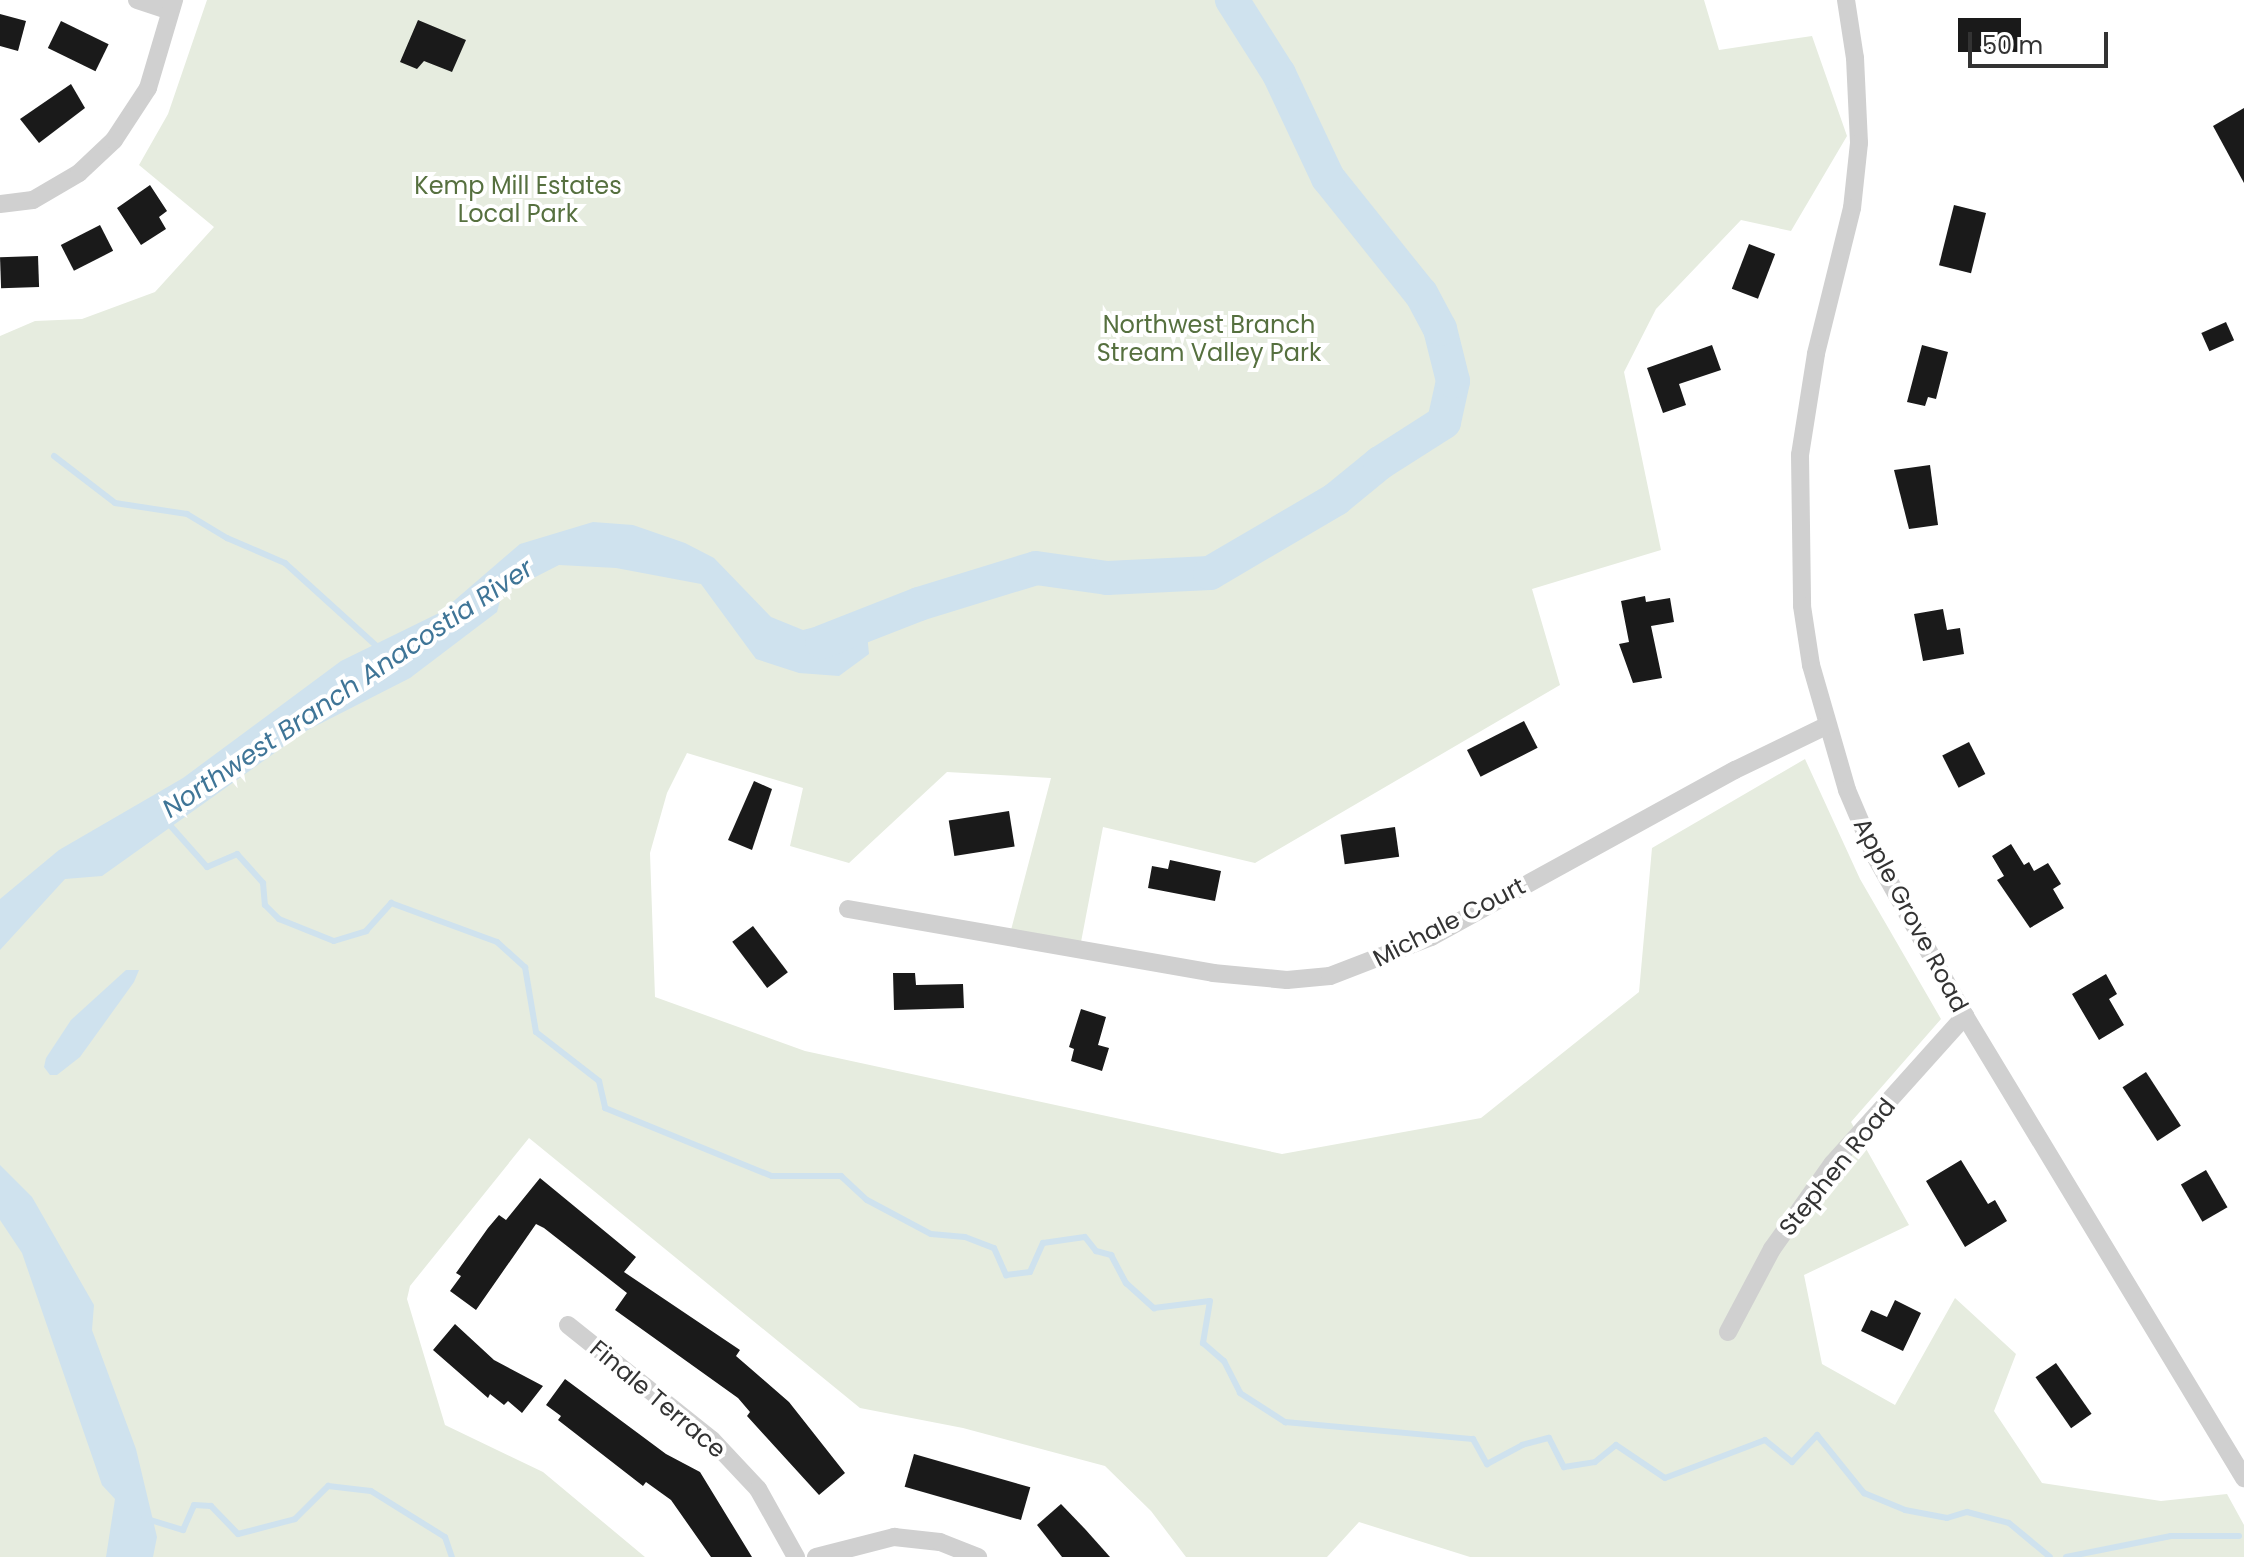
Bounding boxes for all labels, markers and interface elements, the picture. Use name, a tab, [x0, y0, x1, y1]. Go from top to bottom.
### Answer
scale bar	[1972, 16, 2112, 66]
text: 50 m	[1982, 29, 2043, 62]
park label: Kemp Mill Estates Local Park	[414, 172, 622, 228]
park label: Northwest Branch Stream Valley Park	[1097, 311, 1321, 367]
water label: Northwest Branch Anacostia River	[157, 553, 539, 825]
street label: Apple Grove Road	[1848, 813, 1974, 1017]
street label: Michale Court	[1368, 871, 1530, 973]
street label: Stephen Road	[1773, 1093, 1901, 1241]
street label: Finale Terrace	[584, 1334, 732, 1464]

